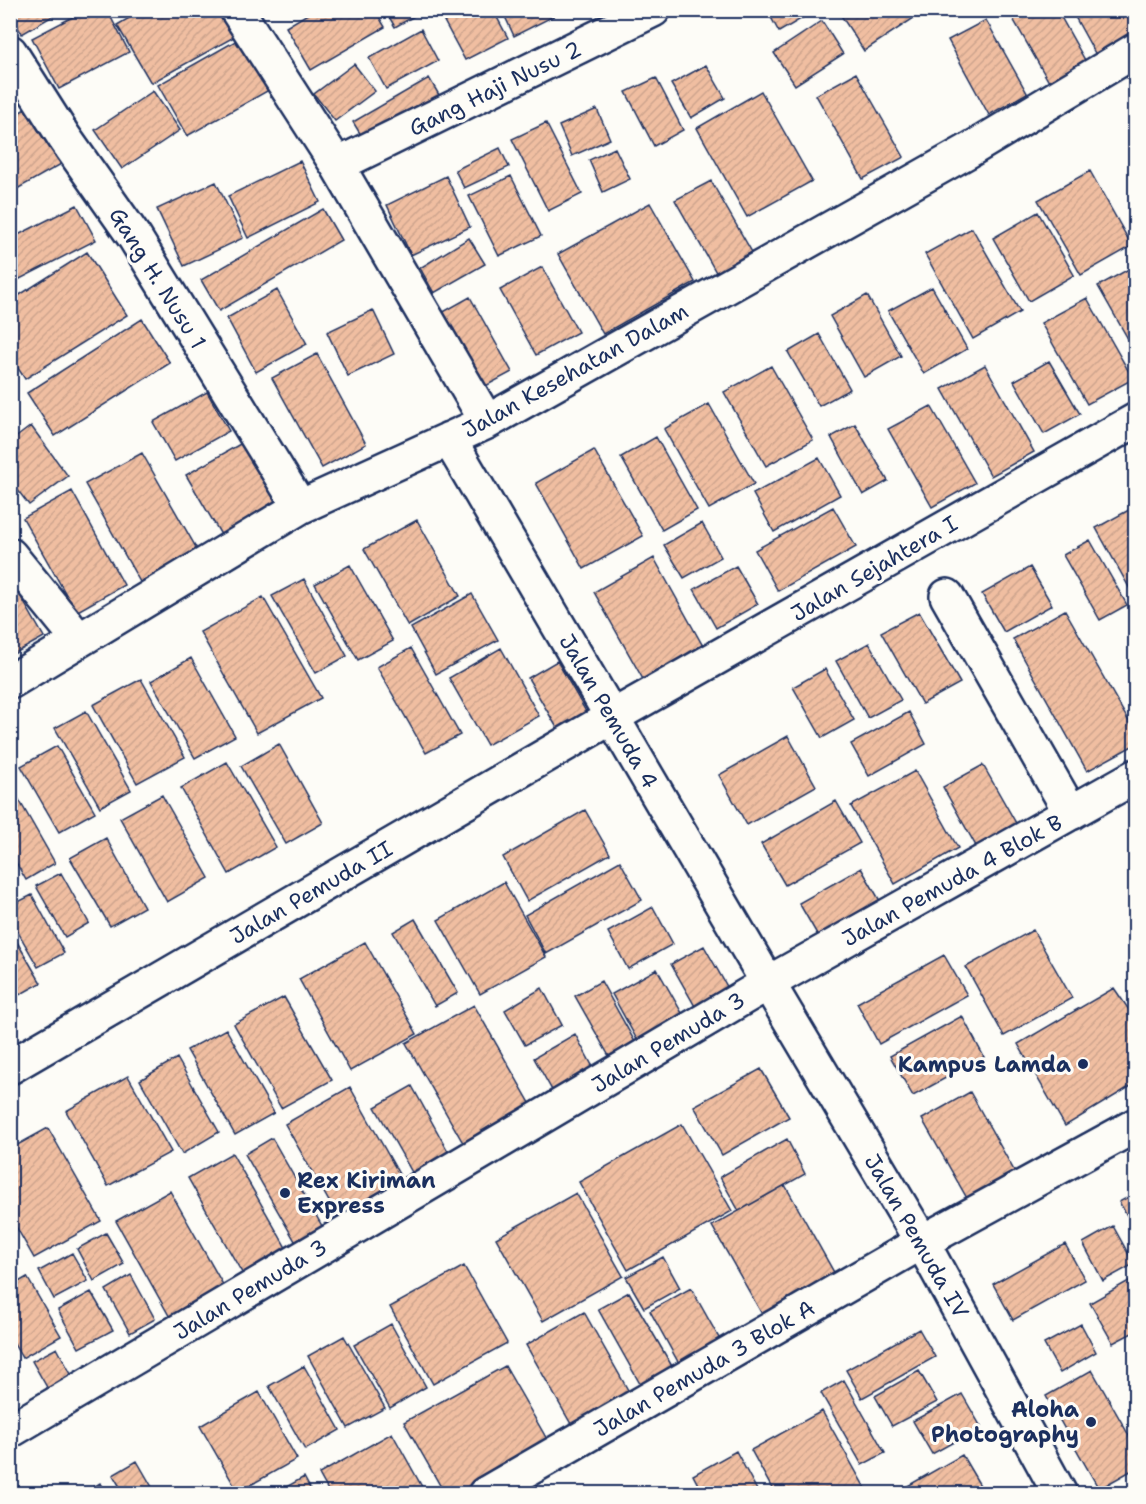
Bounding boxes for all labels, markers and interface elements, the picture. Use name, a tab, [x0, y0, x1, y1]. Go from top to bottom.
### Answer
street label: Gang Haji Nusu 2	[404, 34, 586, 143]
street label: Gang H. Nusu 1	[102, 202, 213, 354]
street label: Jalan Kesehatan Dalam	[457, 296, 693, 445]
street label: Jalan Sejahtera I	[786, 509, 963, 628]
street label: Jalan Pemuda 4	[553, 629, 665, 794]
street label: Jalan Pemuda 4 Blok B	[837, 808, 1067, 953]
street label: Jalan Pemuda II	[225, 834, 398, 951]
street label: Jalan Pemuda 3	[586, 985, 750, 1100]
place label: Kampus Lamda	[898, 1050, 1071, 1079]
marker: Kampus Lamda	[1076, 1057, 1090, 1071]
street label: Jalan Pemuda IV	[858, 1149, 975, 1324]
place label: Rex Kiriman Express	[297, 1166, 436, 1220]
marker: Rex Kiriman Express	[278, 1186, 292, 1200]
street label: Jalan Pemuda 3	[168, 1232, 332, 1347]
street label: Jalan Pemuda 3 Blok A	[589, 1293, 820, 1444]
place label: Aloha Photography	[931, 1395, 1079, 1449]
marker: Aloha Photography	[1084, 1415, 1098, 1429]

